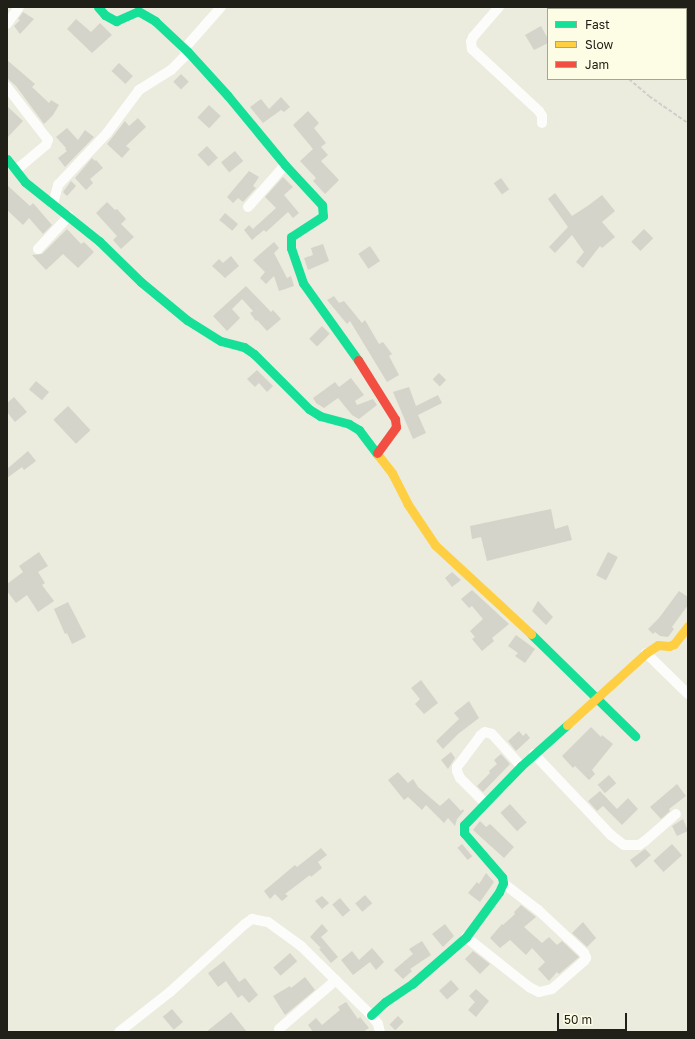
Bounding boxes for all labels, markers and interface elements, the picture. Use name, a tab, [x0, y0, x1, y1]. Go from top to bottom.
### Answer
legend	[547, 8, 687, 80]
text: Fast	[585, 17, 610, 32]
text: Slow	[585, 37, 613, 52]
text: Jam	[585, 57, 609, 72]
scale bar	[559, 1005, 629, 1031]
text: 50 m	[564, 1012, 592, 1027]

